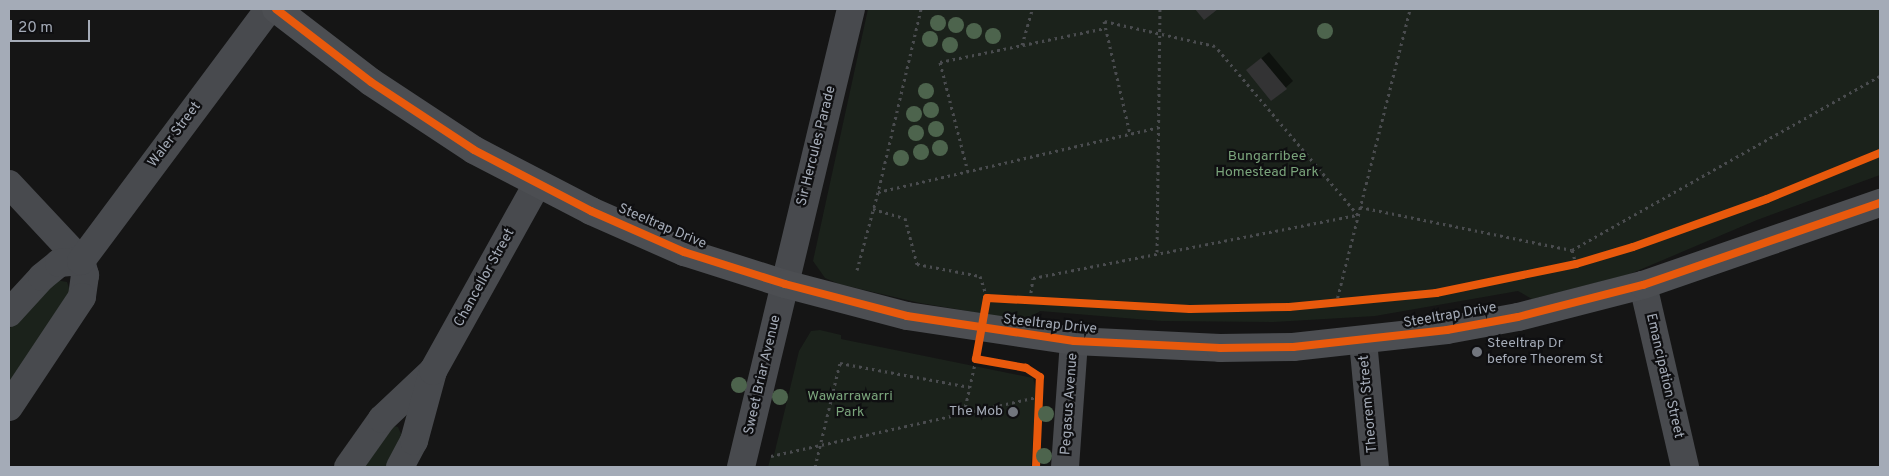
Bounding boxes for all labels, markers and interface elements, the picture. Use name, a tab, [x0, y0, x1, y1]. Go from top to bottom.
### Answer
scale bar	[12, 10, 92, 42]
text: 20 m	[18, 19, 53, 38]
street label: Sir Hercules Parade	[794, 84, 840, 208]
street label: Waler Street	[145, 99, 205, 171]
park label: Bungarribee Homestead Park	[1215, 149, 1319, 182]
street label: Steeltrap Drive	[615, 201, 709, 253]
street label: Chancellor Street	[451, 226, 519, 330]
street label: Steeltrap Drive	[1402, 300, 1498, 332]
street label: Steeltrap Drive	[1002, 312, 1098, 338]
street label: Emancipation Street	[1641, 312, 1687, 440]
street label: Sweet Briar Avenue	[741, 313, 785, 437]
place label: Steeltrap Dr before Theorem St	[1487, 336, 1604, 368]
marker: Steeltrap Dr before Theorem St	[1471, 346, 1483, 358]
street label: Pegasus Avenue	[1058, 352, 1082, 456]
street label: Theorem Street	[1356, 354, 1382, 454]
park label: Wawarrawarri Park	[807, 389, 893, 422]
place label: The Mob	[949, 404, 1003, 420]
marker: The Mob	[1007, 406, 1019, 418]

